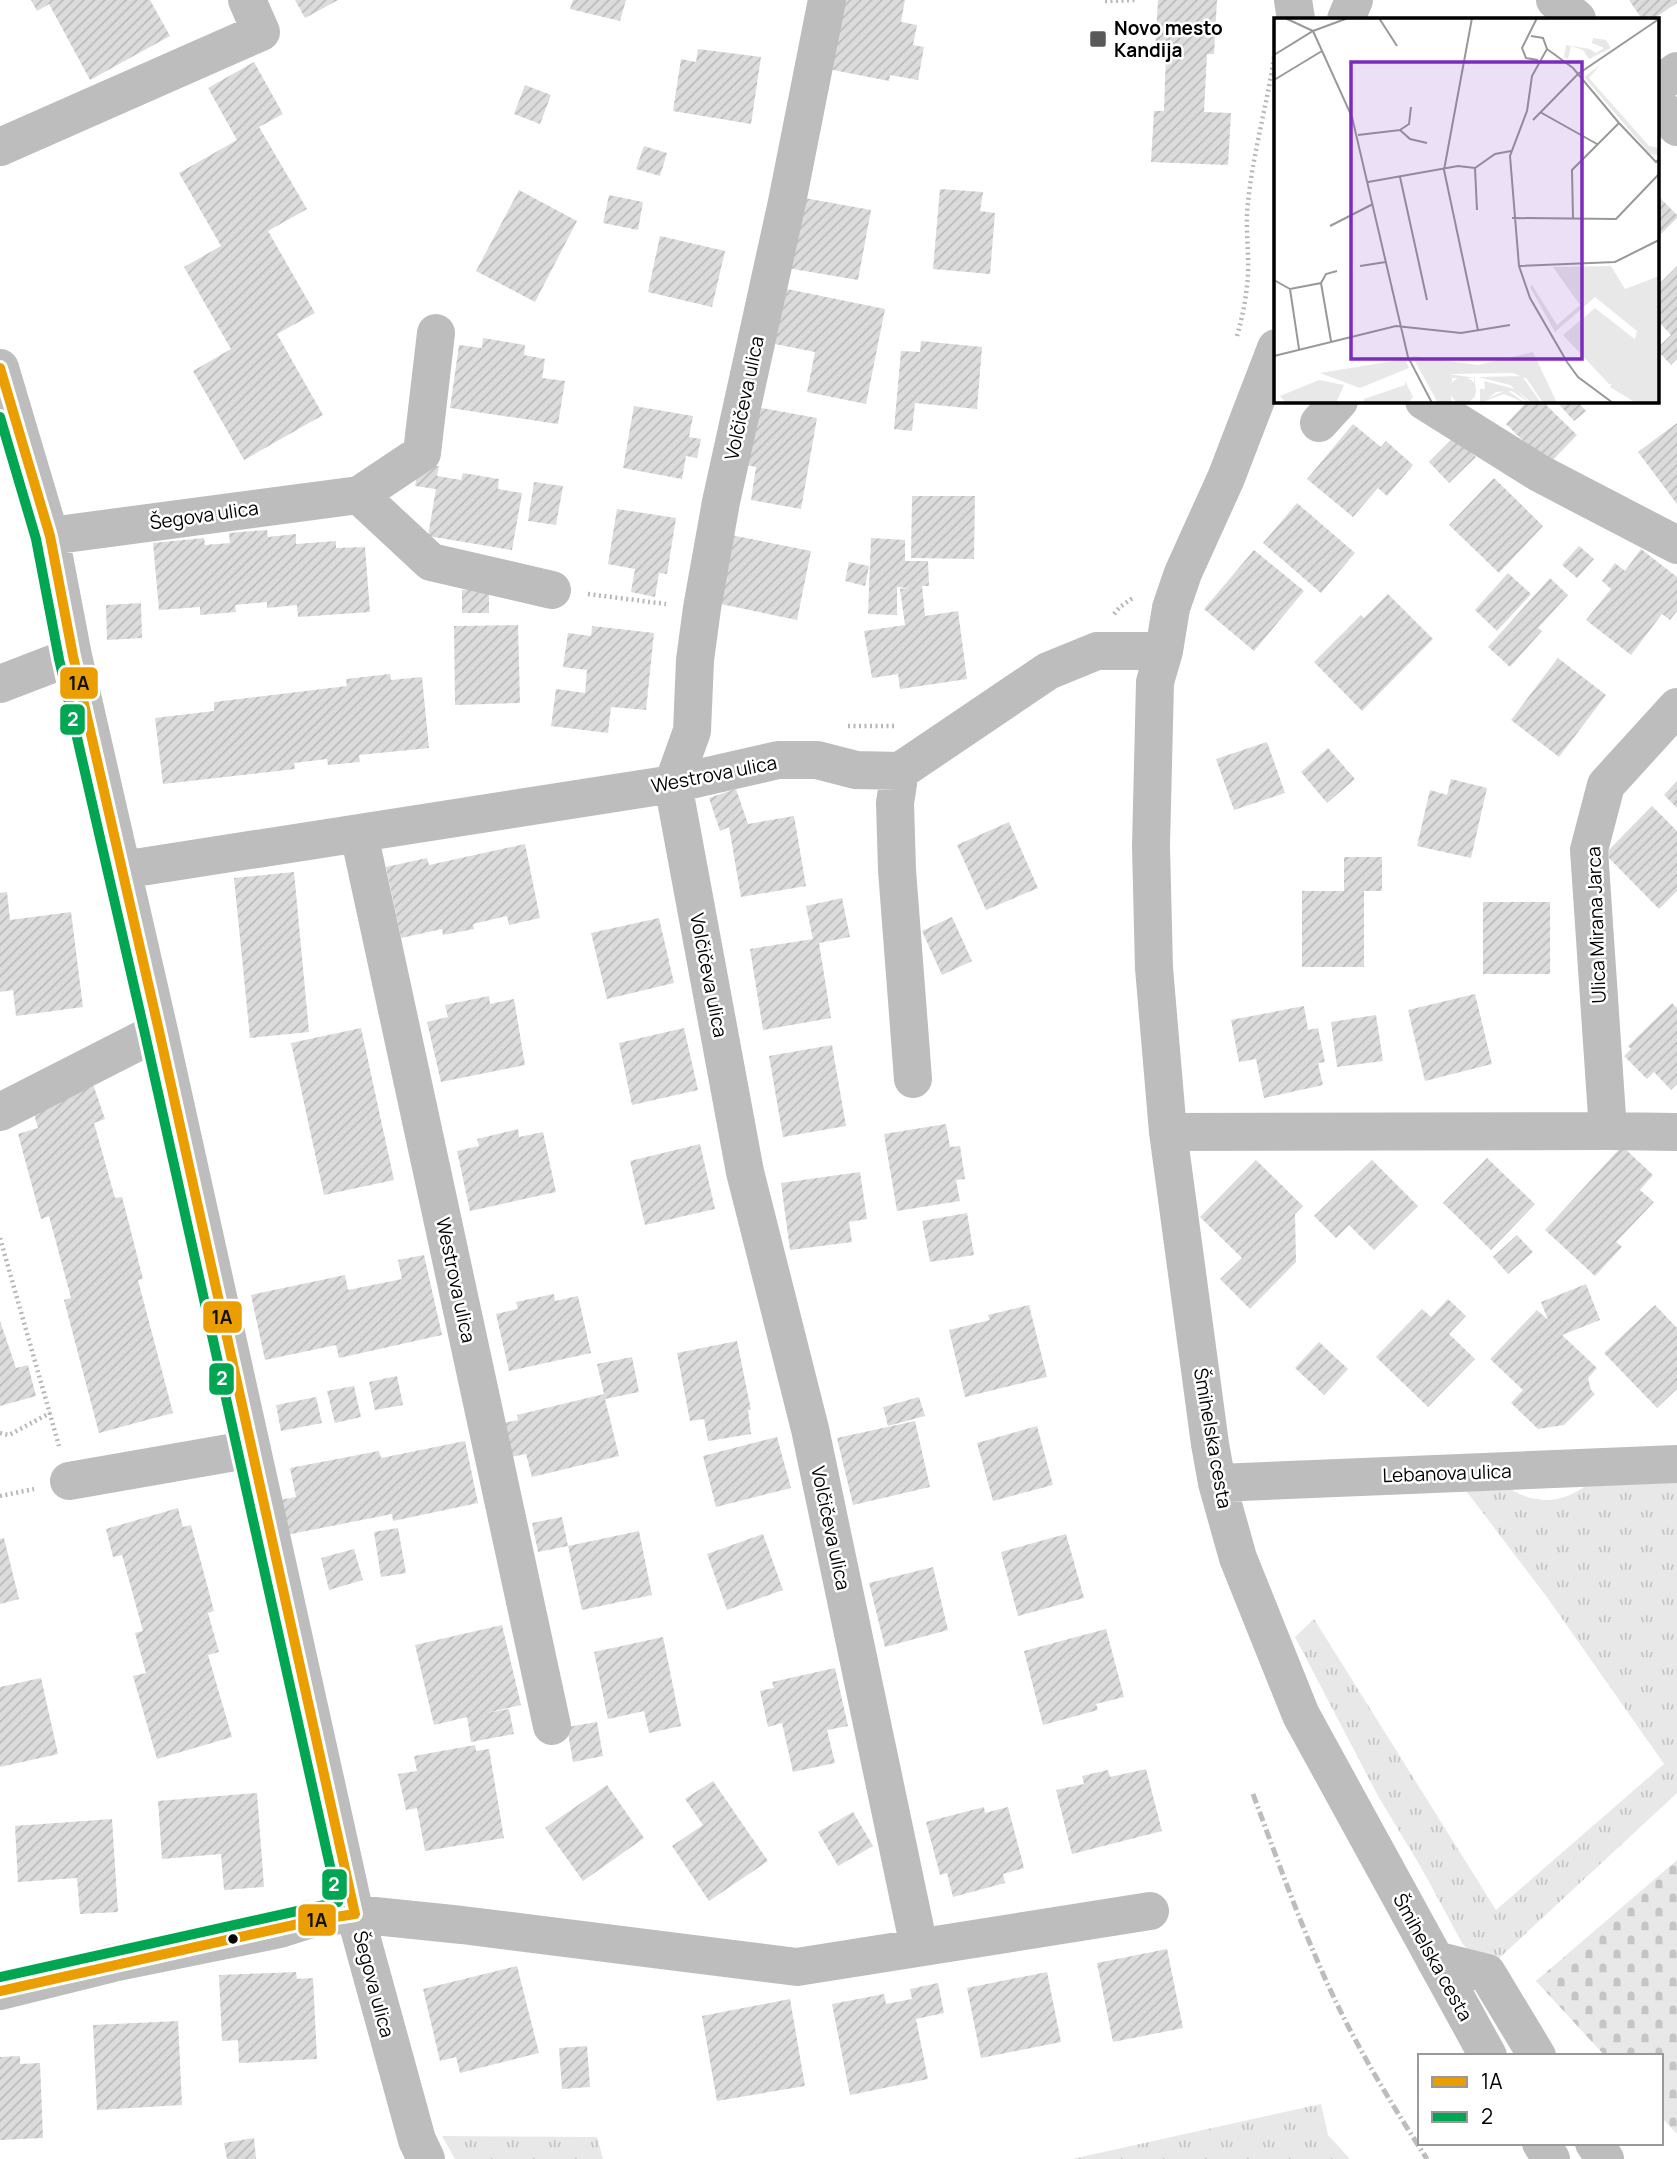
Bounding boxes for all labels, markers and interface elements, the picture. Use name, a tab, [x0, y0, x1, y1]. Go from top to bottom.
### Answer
place label: Novo mesto Kandija	[1114, 15, 1223, 63]
inset map	[1274, 18, 1660, 402]
marker: Novo mesto Kandija	[1088, 29, 1108, 49]
street label: Volčičeva ulica	[718, 334, 770, 462]
street label: Šegova ulica	[148, 495, 260, 535]
line badge: 1A	[59, 666, 99, 700]
text: 1A	[68, 670, 90, 696]
line badge: 2	[59, 703, 86, 736]
text: 2	[67, 706, 79, 732]
street label: Westrova ulica	[649, 749, 779, 799]
street label: Ulica Mirana Jarca	[1580, 846, 1612, 1004]
street label: Volčičeva ulica	[684, 911, 734, 1039]
street label: Westrova ulica	[430, 1215, 482, 1345]
line badge: 1A	[202, 1300, 243, 1334]
text: 1A	[211, 1304, 233, 1330]
line badge: 2	[208, 1362, 235, 1396]
text: 2	[216, 1365, 228, 1391]
street label: Šmihelska cesta	[1188, 1366, 1238, 1510]
street label: Lebanova ulica	[1382, 1458, 1512, 1488]
street label: Volčičeva ulica	[805, 1464, 857, 1592]
line badge: 2	[321, 1868, 348, 1901]
text: 2	[328, 1871, 340, 1897]
street label: Šmihelska cesta	[1387, 1888, 1479, 2026]
line badge: 1A	[297, 1903, 337, 1937]
text: 1A	[306, 1907, 328, 1933]
street label: Šegova ulica	[347, 1928, 401, 2040]
unlabelled marker	[226, 1932, 240, 1946]
legend	[1418, 2054, 1663, 2145]
text: 1A	[1481, 2067, 1503, 2095]
text: 2	[1481, 2102, 1493, 2130]

